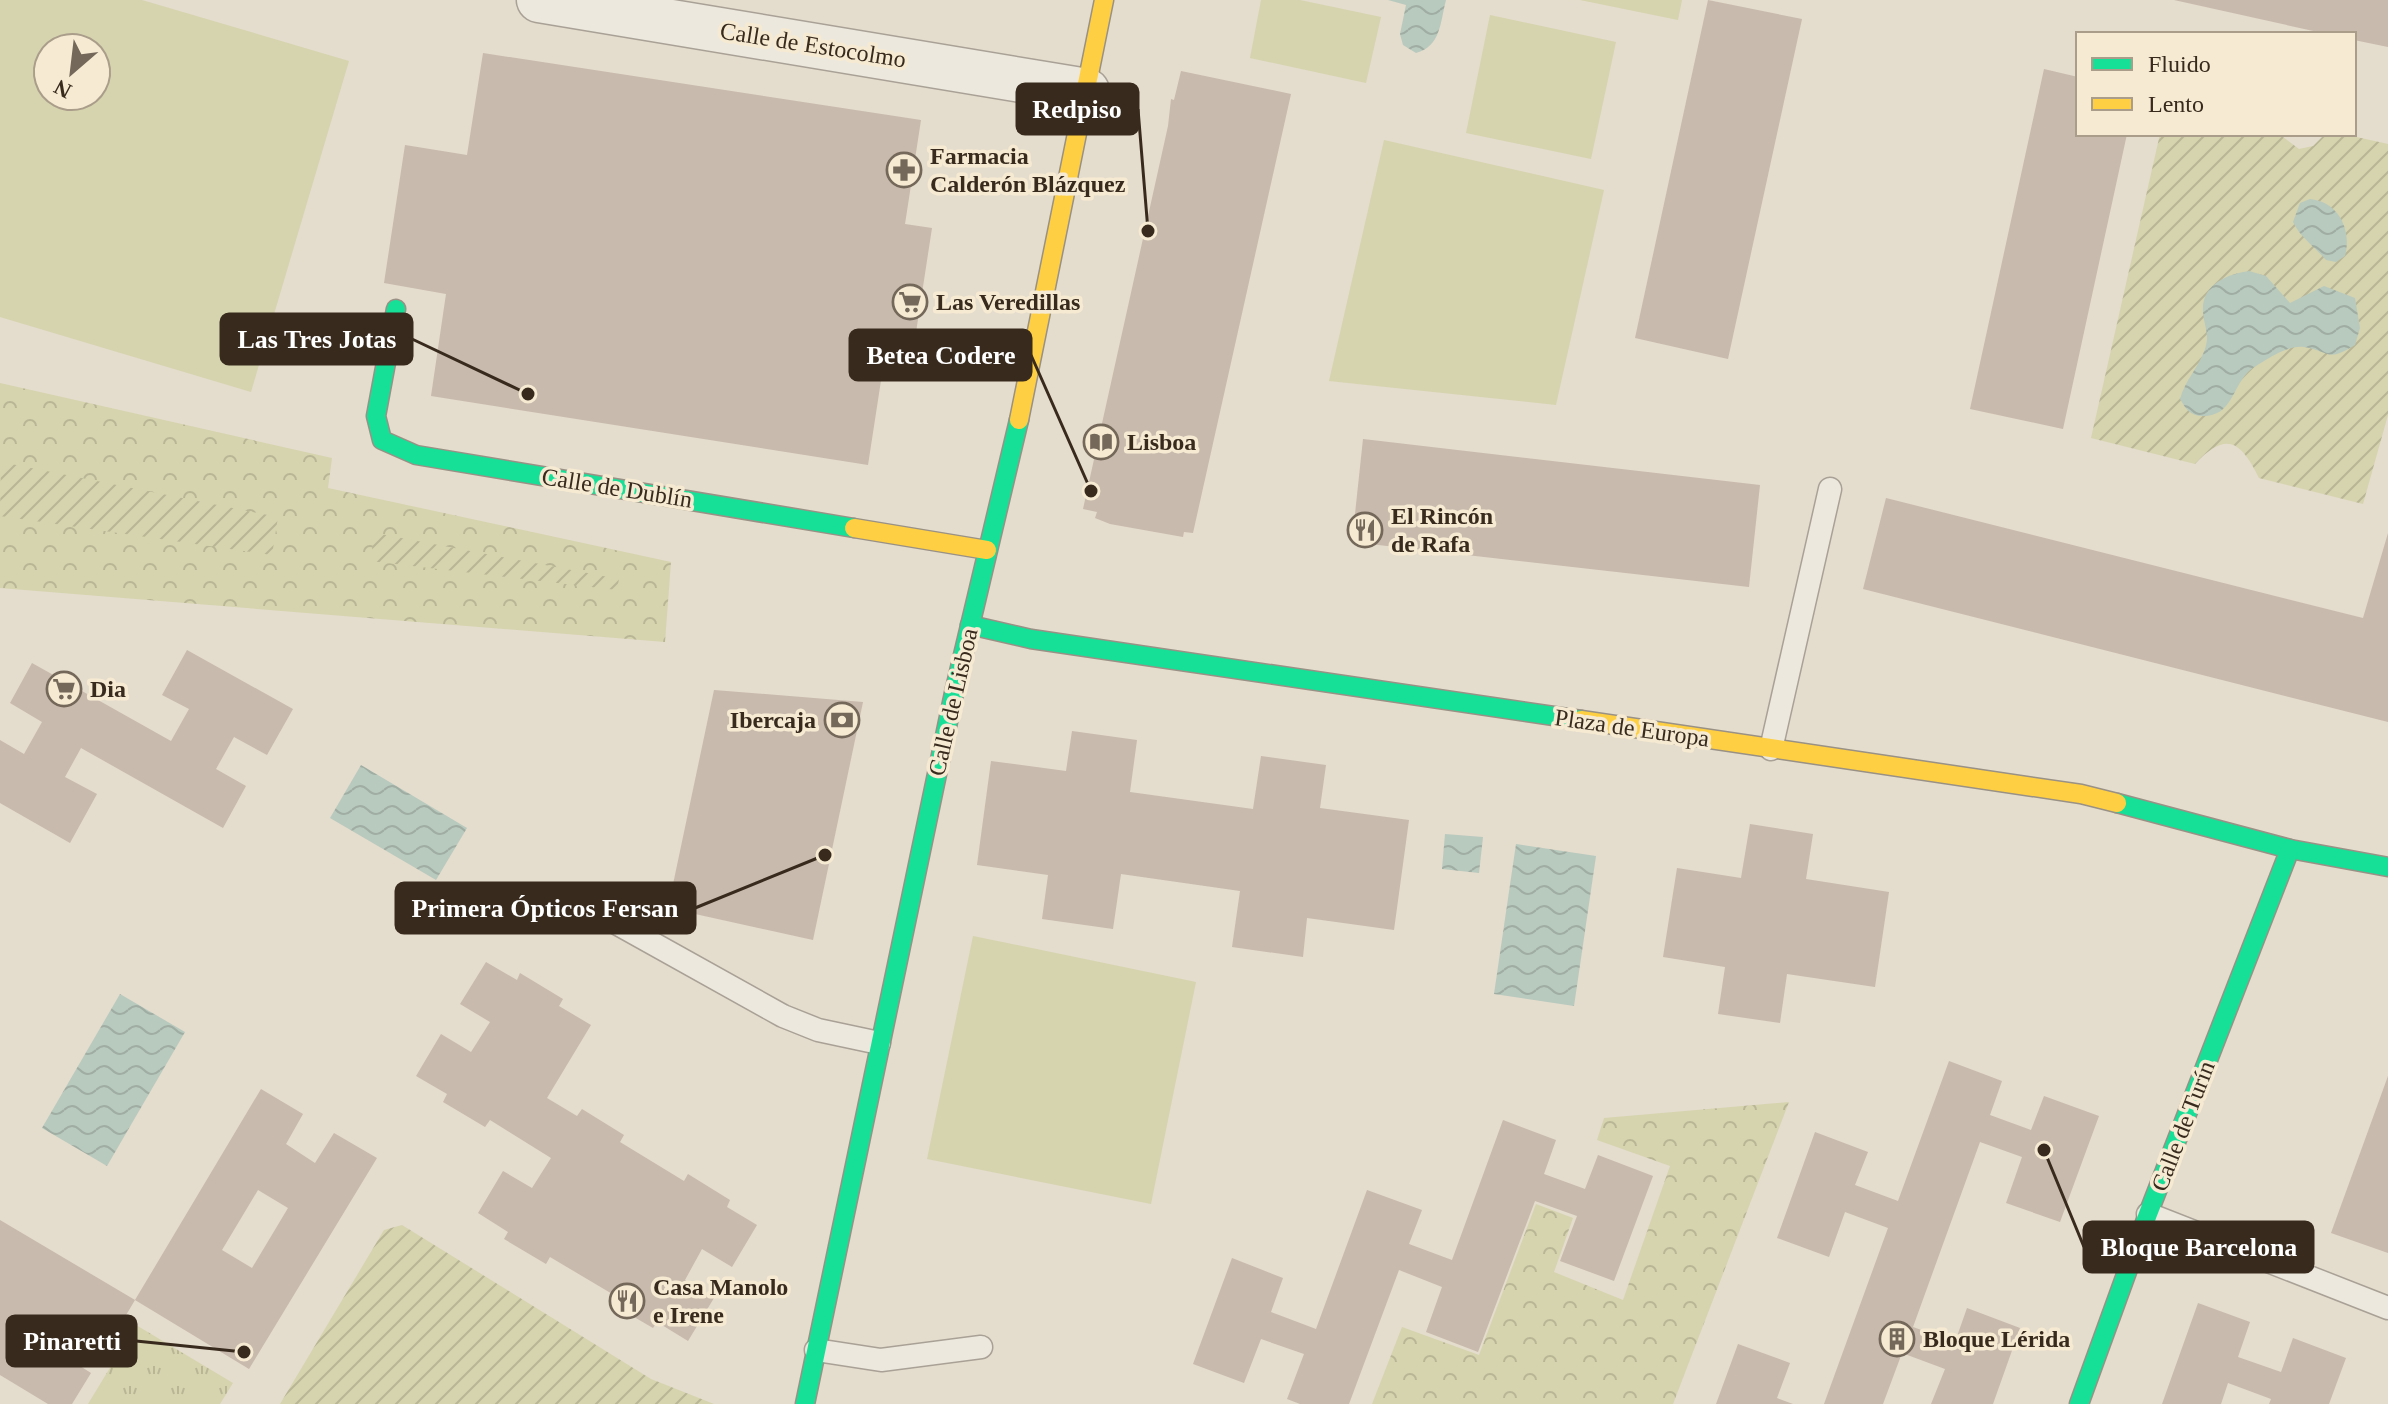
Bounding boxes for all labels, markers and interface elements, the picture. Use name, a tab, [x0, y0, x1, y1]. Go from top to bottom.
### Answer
street label: Calle de Estocolmo	[718, 17, 908, 73]
north arrow	[32, 32, 112, 112]
legend	[2076, 32, 2356, 136]
text: Fluido	[2148, 51, 2211, 77]
text: N	[50, 74, 76, 104]
callout: Redpiso	[1017, 84, 1138, 134]
text: Lento	[2148, 91, 2204, 117]
text: Redpiso	[1032, 95, 1122, 124]
place label: Farmacia Calderón Blázquez	[930, 143, 1126, 197]
pharmacy icon: Farmacia Calderón Blázquez	[885, 151, 923, 189]
supermarket icon: Las Veredillas	[891, 283, 929, 321]
place label: Las Veredillas	[936, 289, 1080, 315]
callout: Las Tres Jotas	[221, 314, 412, 364]
text: Las Tres Jotas	[238, 325, 396, 354]
callout: Betea Codere	[850, 330, 1031, 380]
text: Betea Codere	[867, 341, 1015, 370]
library icon: Lisboa	[1082, 423, 1120, 461]
place label: Lisboa	[1127, 429, 1196, 455]
street label: Calle de Dublín	[540, 463, 694, 513]
place label: El Rincón de Rafa	[1391, 503, 1493, 557]
restaurant icon: El Rincón de Rafa	[1346, 511, 1384, 549]
street label: Calle de Lisboa	[923, 625, 983, 778]
supermarket icon: Dia	[45, 670, 83, 708]
place label: Dia	[90, 676, 126, 702]
bank icon: Ibercaja	[823, 701, 861, 739]
street label: Plaza de Europa	[1553, 704, 1711, 752]
place label: Ibercaja	[730, 707, 816, 733]
callout: Primera Ópticos Fersan	[396, 883, 695, 933]
text: Primera Ópticos Fersan	[411, 894, 679, 923]
street label: Calle de Turín	[2146, 1057, 2220, 1195]
callout: Bloque Barcelona	[2084, 1222, 2313, 1272]
text: Bloque Barcelona	[2101, 1233, 2297, 1262]
place label: Casa Manolo e Irene	[653, 1274, 788, 1328]
restaurant icon: Casa Manolo e Irene	[608, 1282, 646, 1320]
callout: Pinaretti	[7, 1316, 136, 1366]
building icon: Bloque Lérida	[1878, 1320, 1916, 1358]
place label: Bloque Lérida	[1923, 1326, 2070, 1352]
text: Pinaretti	[23, 1327, 121, 1356]

